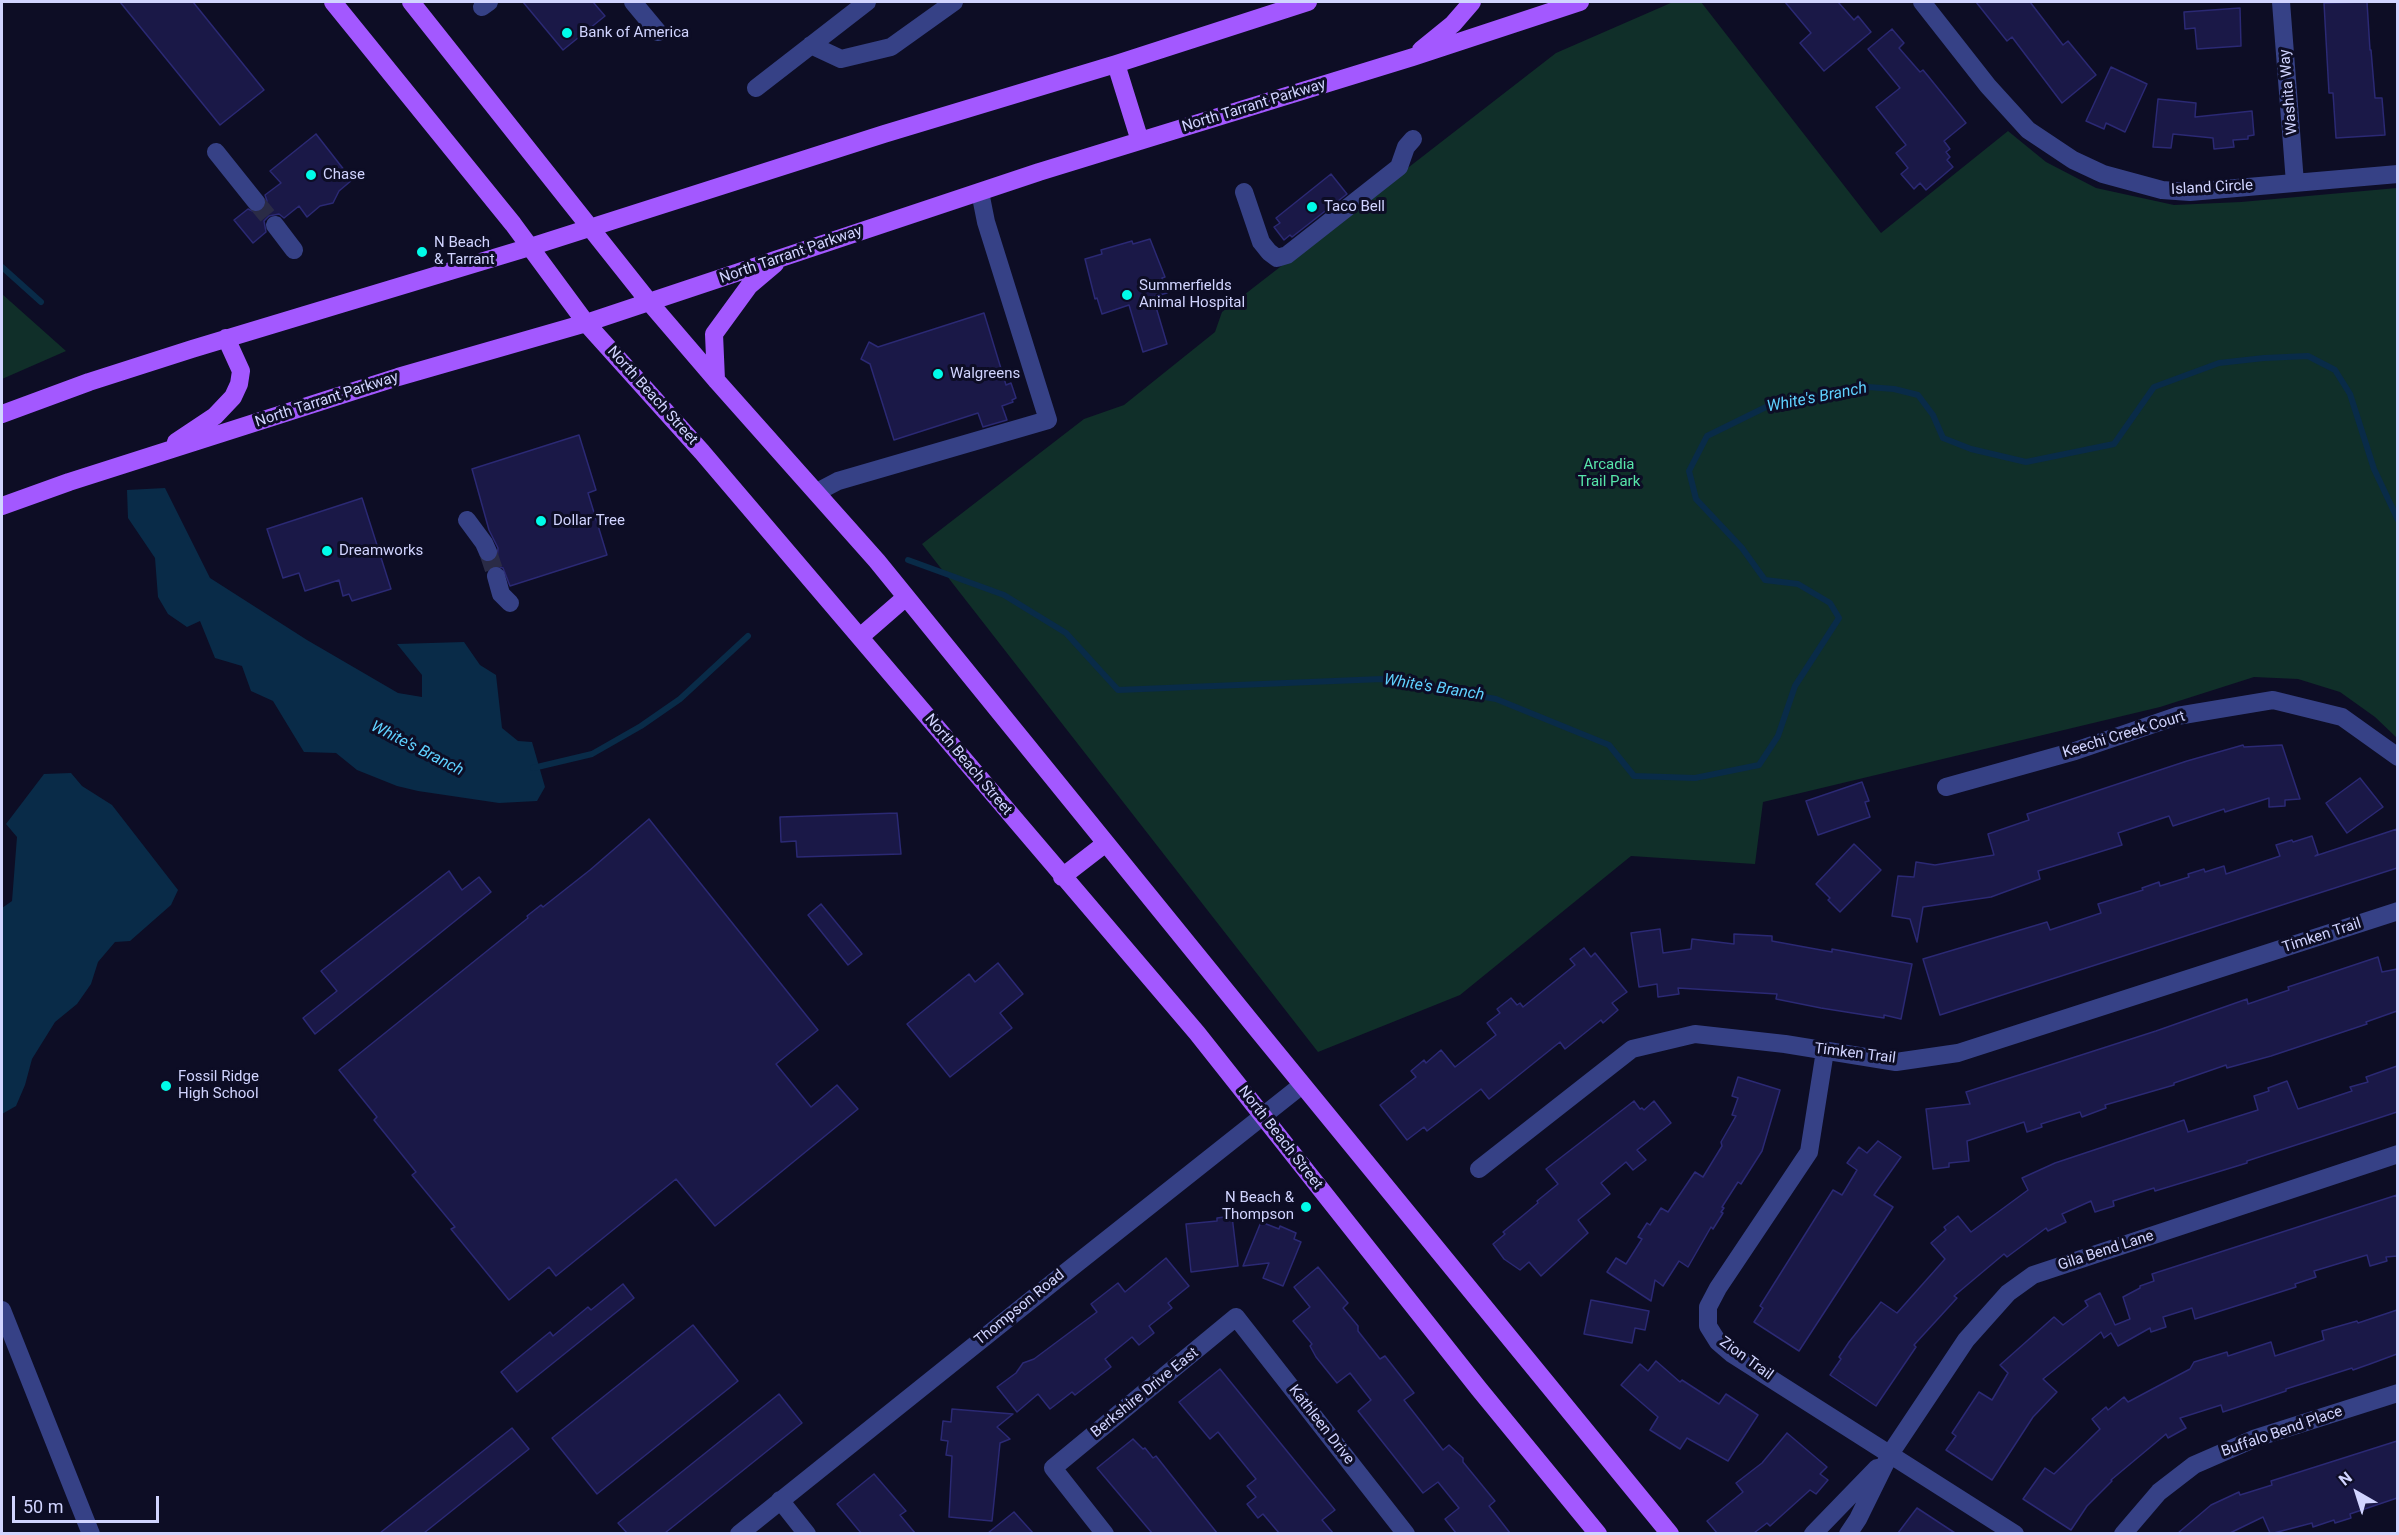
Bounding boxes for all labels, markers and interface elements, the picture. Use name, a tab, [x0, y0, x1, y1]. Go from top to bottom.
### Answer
place label: Bank of America	[579, 24, 689, 42]
marker: Bank of America	[560, 26, 574, 40]
street label: Washita Way	[2276, 48, 2302, 136]
street label: North Tarrant Parkway	[1180, 76, 1328, 136]
place label: Chase	[323, 166, 365, 184]
marker: Chase	[304, 168, 318, 182]
street label: Island Circle	[2171, 177, 2253, 199]
place label: Taco Bell	[1324, 198, 1385, 216]
marker: Taco Bell	[1305, 200, 1319, 214]
street label: North Tarrant Parkway	[717, 222, 865, 288]
place label: N Beach & Tarrant	[434, 234, 495, 269]
marker: N Beach & Tarrant	[415, 245, 429, 259]
place label: Summerfields Animal Hospital	[1139, 277, 1245, 312]
marker: Summerfields Animal Hospital	[1120, 288, 1134, 302]
street label: North Beach Street	[603, 343, 701, 449]
place label: Walgreens	[950, 365, 1020, 383]
marker: Walgreens	[931, 367, 945, 381]
street label: North Tarrant Parkway	[253, 368, 401, 432]
water label: White's Branch	[1765, 379, 1869, 417]
park label: Arcadia Trail Park	[1578, 456, 1640, 491]
place label: Dollar Tree	[553, 512, 625, 530]
marker: Dollar Tree	[534, 514, 548, 528]
place label: Dreamworks	[339, 542, 423, 560]
marker: Dreamworks	[320, 544, 334, 558]
water label: White's Branch	[1382, 671, 1486, 705]
street label: Keechi Creek Court	[2060, 708, 2188, 762]
street label: North Beach Street	[920, 711, 1016, 819]
water label: White's Branch	[367, 717, 467, 781]
street label: Timken Trail	[2280, 915, 2364, 957]
street label: Timken Trail	[1813, 1040, 1897, 1068]
place label: Fossil Ridge High School	[178, 1068, 259, 1103]
marker: Fossil Ridge High School	[159, 1079, 173, 1093]
street label: North Beach Street	[1234, 1083, 1326, 1193]
place label: N Beach & Thompson	[1222, 1189, 1294, 1224]
marker: N Beach & Thompson	[1299, 1200, 1313, 1214]
street label: Gila Bend Lane	[2056, 1227, 2156, 1275]
street label: Thompson Road	[972, 1266, 1068, 1350]
street label: Zion Trail	[1716, 1334, 1776, 1384]
street label: Berkshire Drive East	[1088, 1344, 1202, 1442]
street label: Kathleen Drive	[1284, 1382, 1358, 1468]
street label: Buffalo Bend Place	[2219, 1403, 2345, 1461]
north arrow	[2327, 1463, 2387, 1523]
text: N	[2335, 1468, 2356, 1490]
scale bar	[15, 1484, 162, 1522]
text: 50 m	[23, 1496, 63, 1517]

